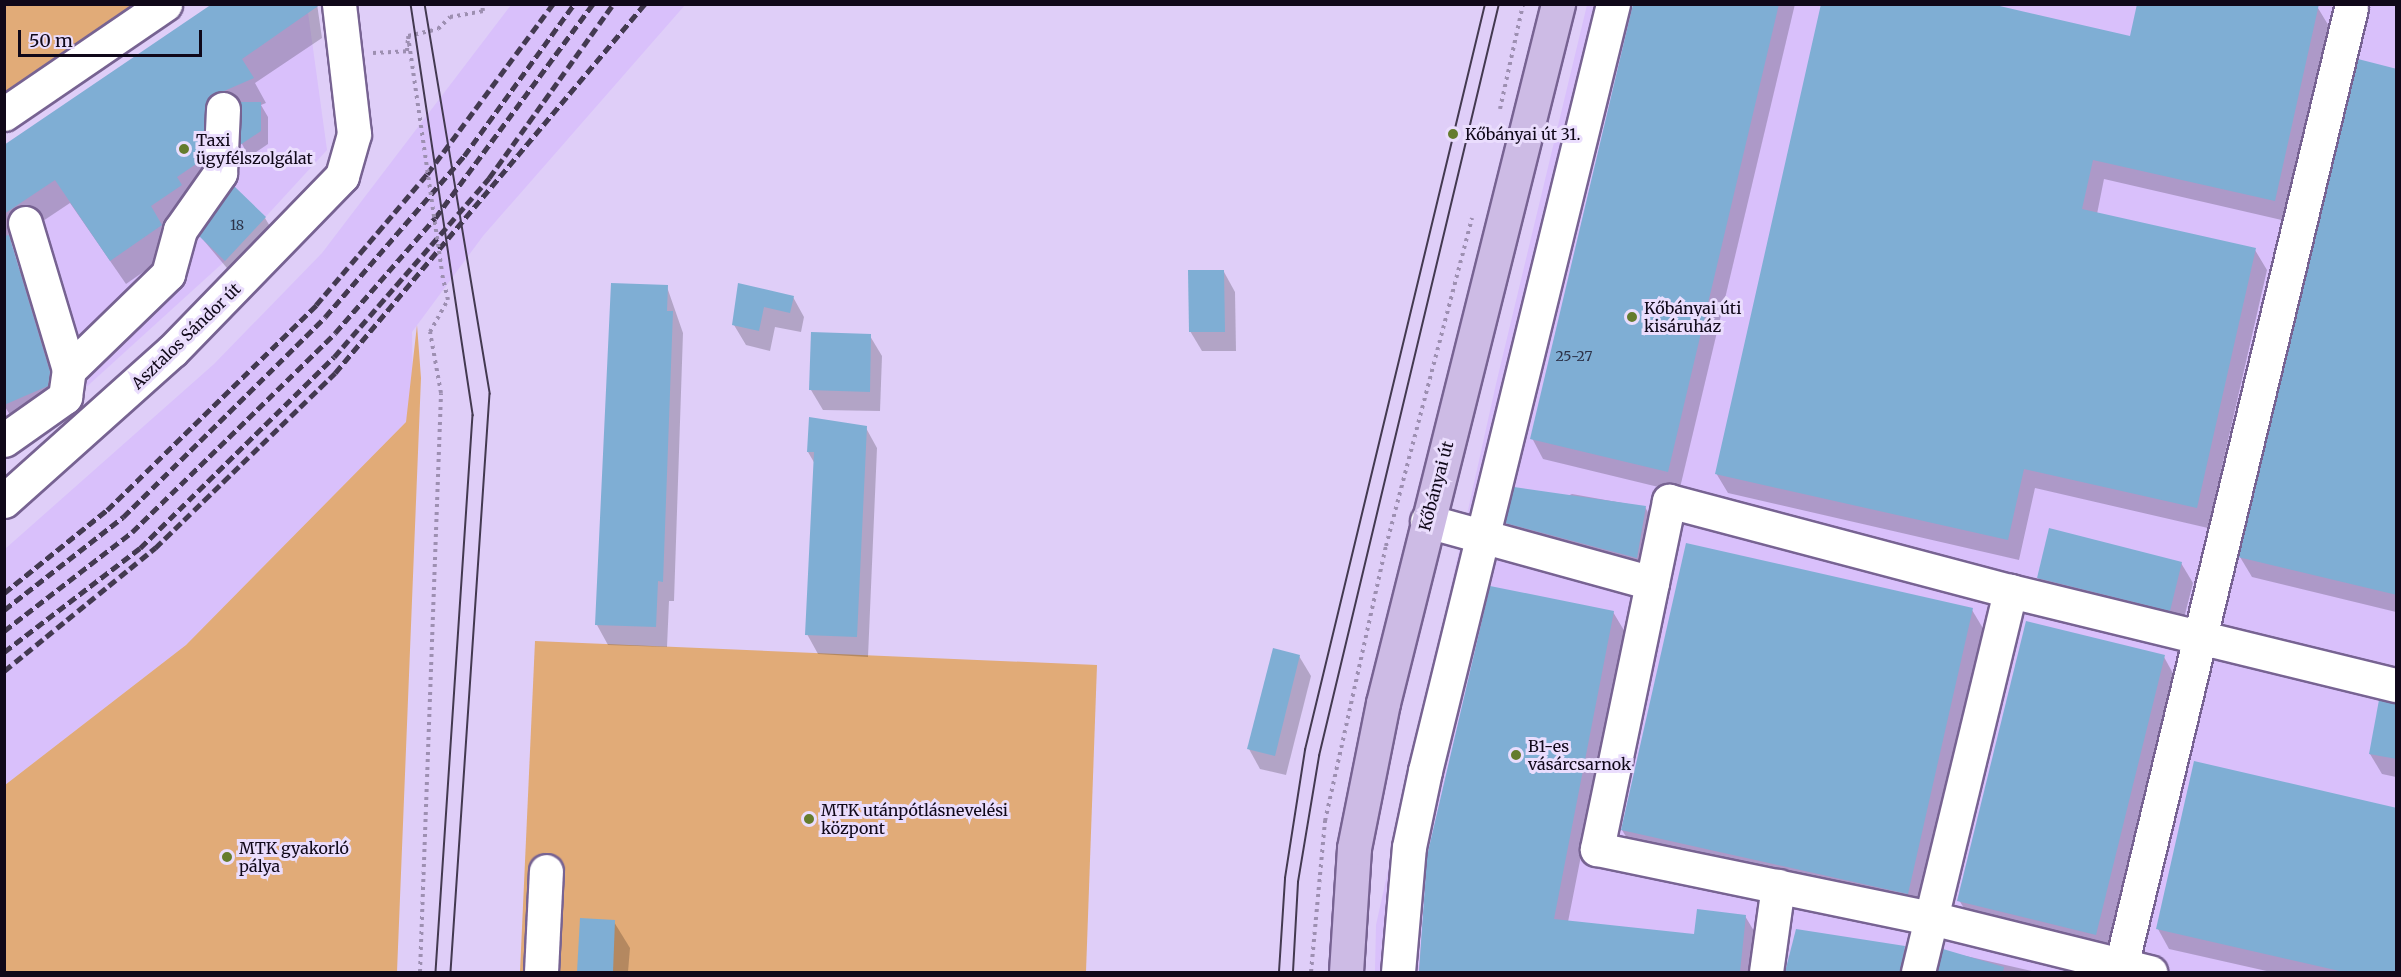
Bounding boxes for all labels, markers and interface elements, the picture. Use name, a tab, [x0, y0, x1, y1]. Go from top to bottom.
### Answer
scale bar	[21, 18, 206, 56]
text: 50 m	[29, 29, 73, 52]
place label: Kőbányai út 31.	[1465, 124, 1581, 144]
marker: Kőbányai út 31.	[1446, 127, 1460, 141]
place label: Taxi ügyfélszolgálat	[196, 130, 313, 168]
marker: Taxi ügyfélszolgálat	[177, 142, 191, 156]
house number: 18	[230, 217, 244, 233]
street label: Asztalos Sándor út	[128, 279, 244, 393]
place label: Kőbányai úti kisáruház	[1644, 298, 1741, 336]
marker: Kőbányai úti kisáruház	[1625, 310, 1639, 324]
house number: 25-27	[1556, 348, 1592, 364]
street label: Kőbányai út	[1415, 439, 1457, 533]
place label: B1-es vásárcsarnok	[1528, 736, 1631, 774]
marker: B1-es vásárcsarnok	[1509, 748, 1523, 762]
place label: MTK utánpótlásnevelési központ	[821, 800, 1008, 838]
marker: MTK utánpótlásnevelési központ	[802, 812, 816, 826]
place label: MTK gyakorló pálya	[239, 838, 349, 876]
marker: MTK gyakorló pálya	[220, 850, 234, 864]

